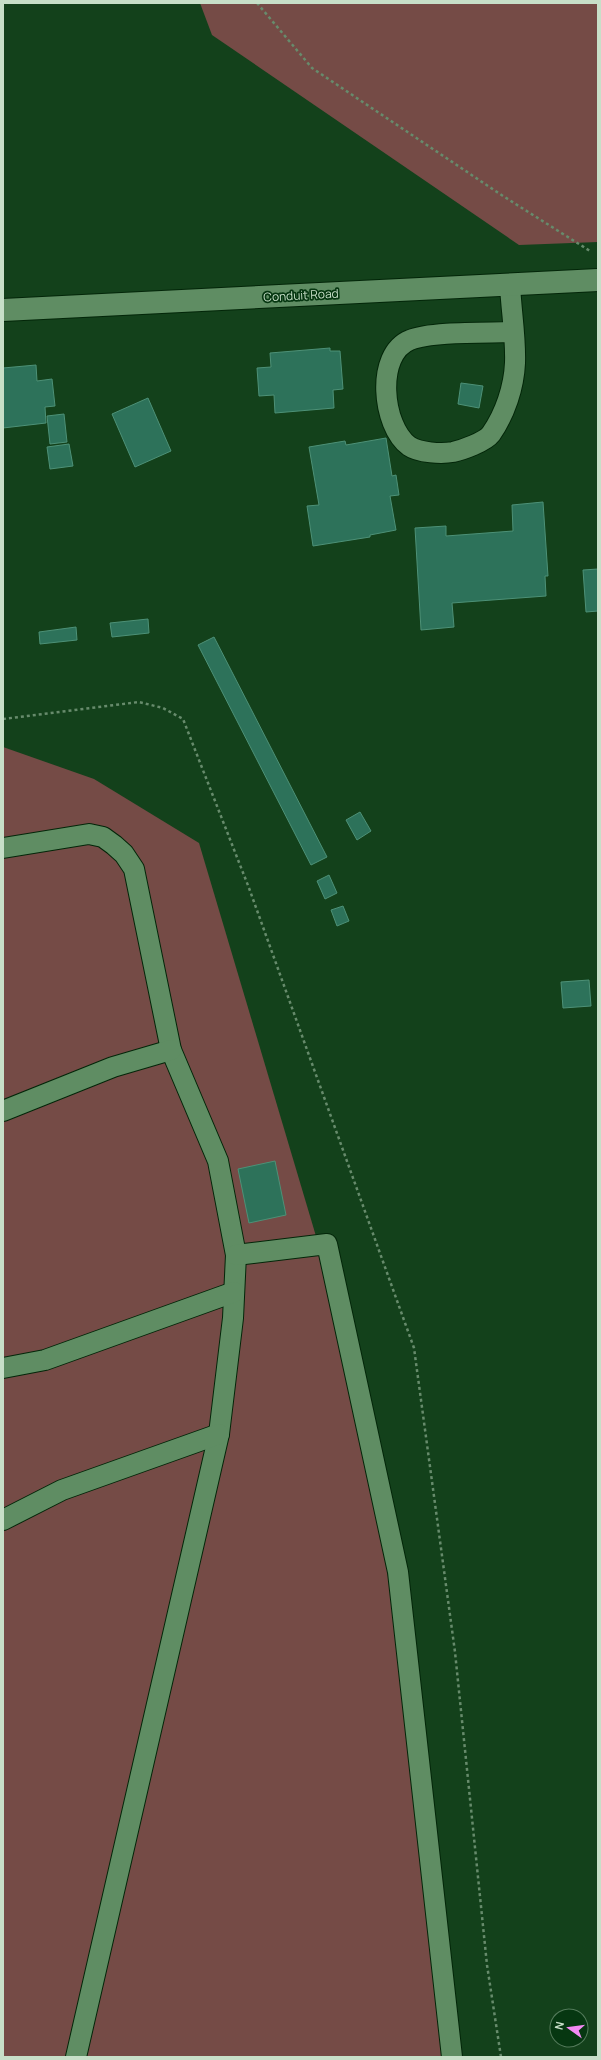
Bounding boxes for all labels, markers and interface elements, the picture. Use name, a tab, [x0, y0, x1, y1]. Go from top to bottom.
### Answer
street label: Conduit Road	[263, 285, 339, 305]
north arrow	[549, 2008, 589, 2048]
text: N	[551, 2020, 567, 2031]

